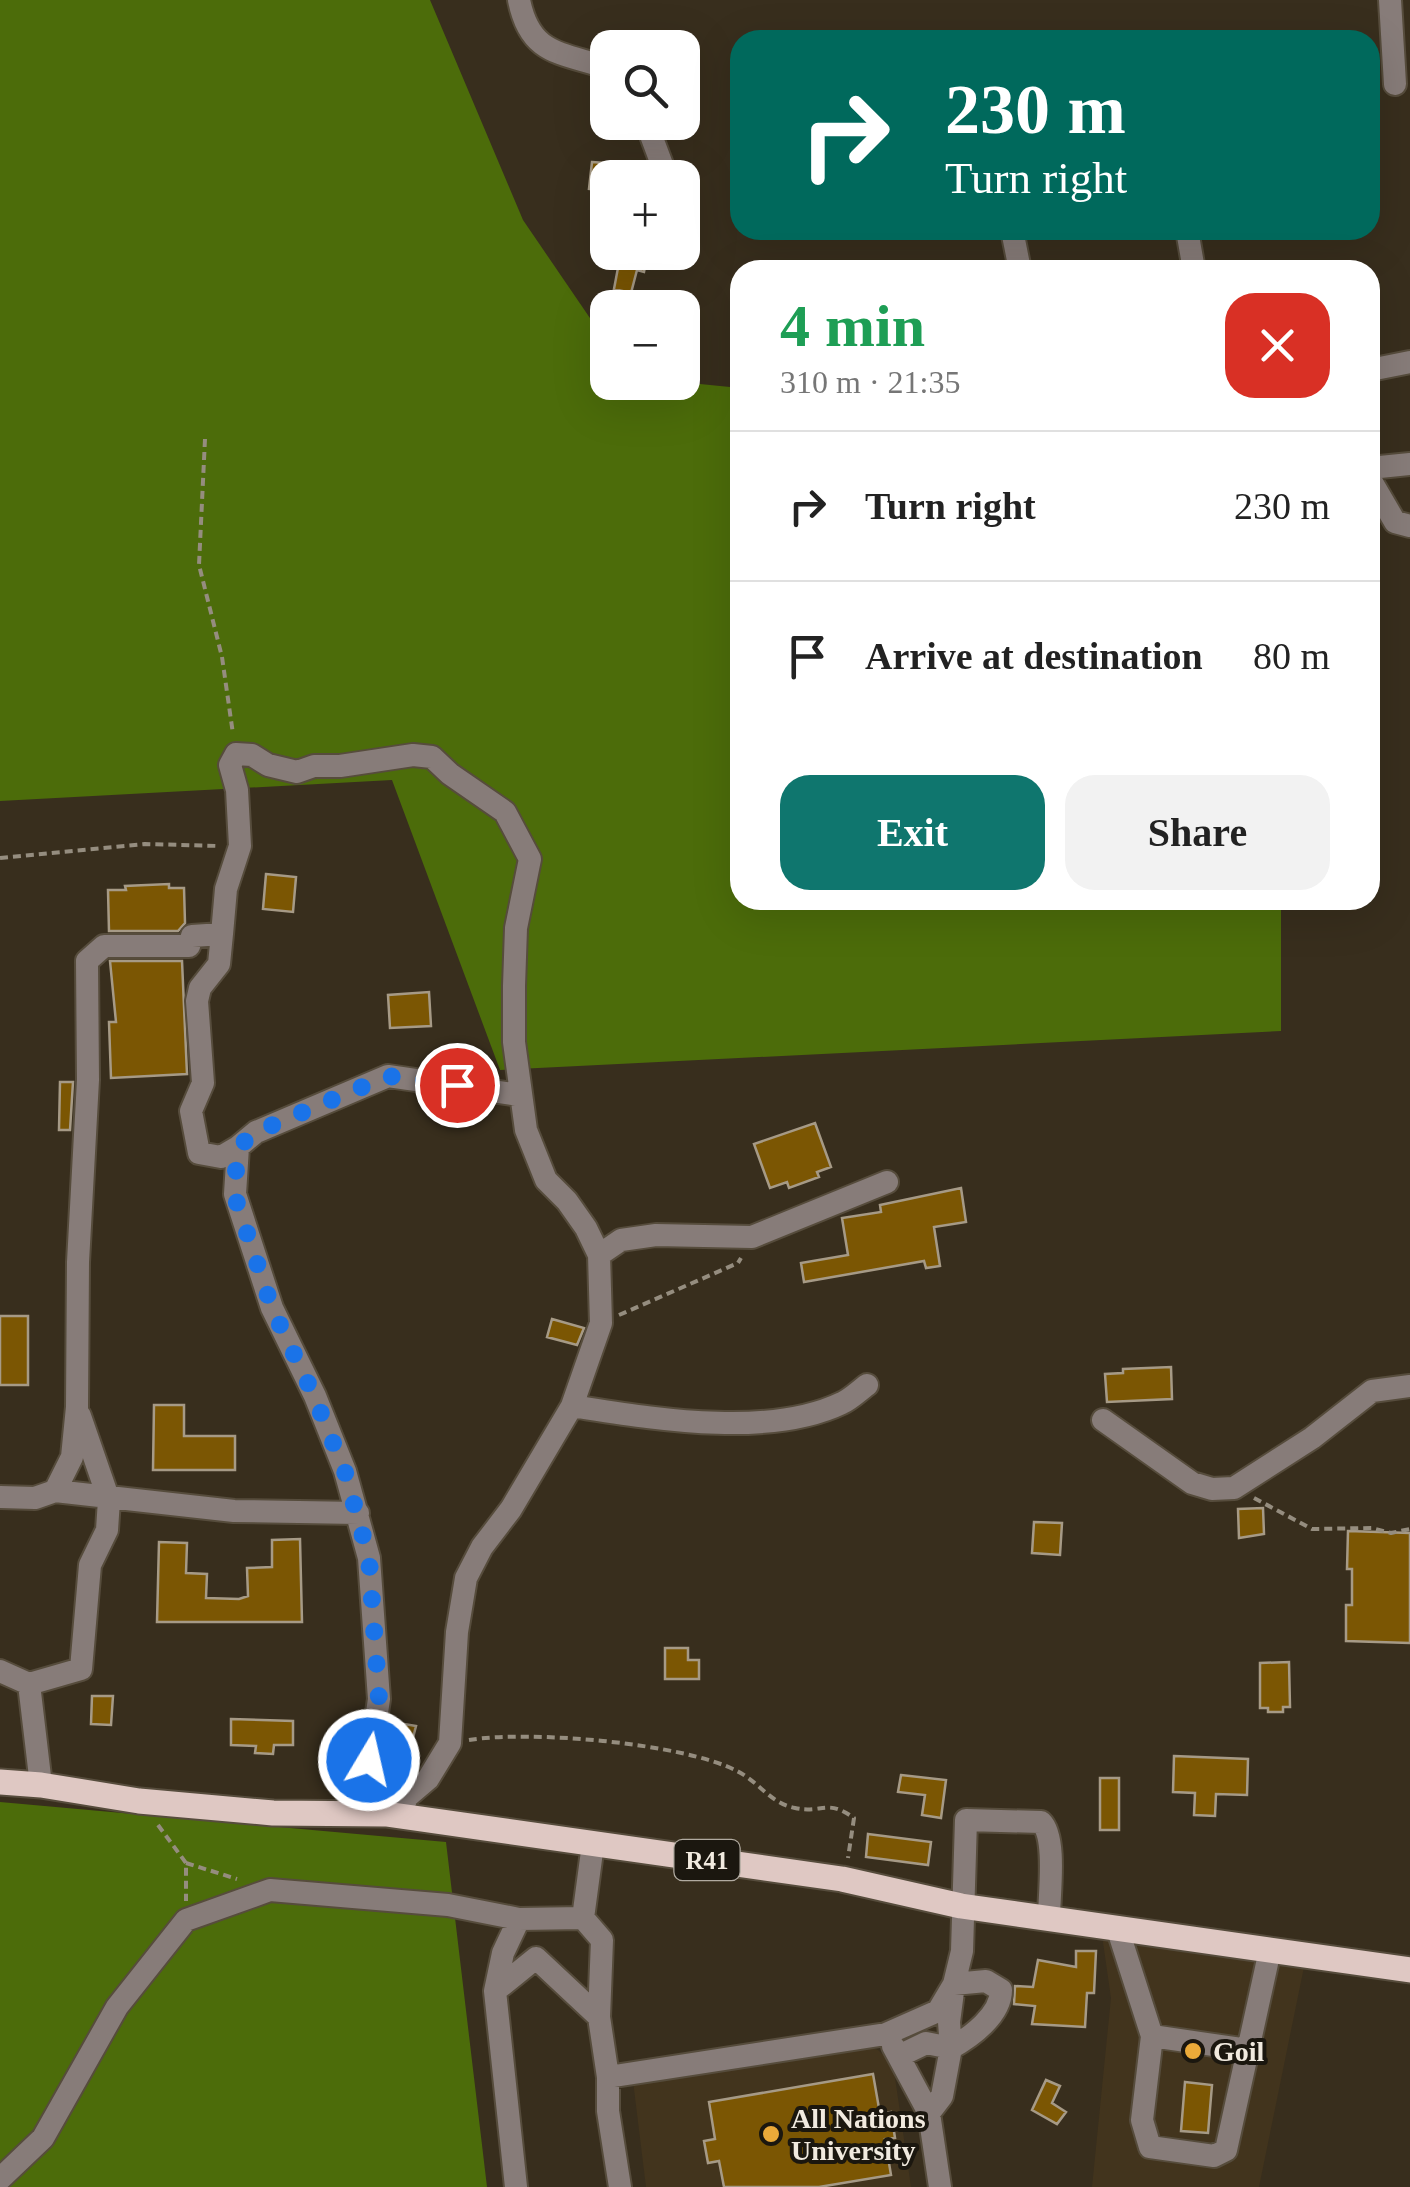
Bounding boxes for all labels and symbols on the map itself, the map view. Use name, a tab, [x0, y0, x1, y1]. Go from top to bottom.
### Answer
pin	[415, 1043, 500, 1128]
position arrow	[317, 1708, 421, 1812]
road number: R41	[674, 1840, 740, 1880]
place label: Goil	[1213, 2036, 1265, 2067]
marker: Goil	[1182, 2040, 1204, 2062]
place label: All Nations University	[791, 2103, 926, 2166]
marker: All Nations University	[760, 2123, 782, 2145]

